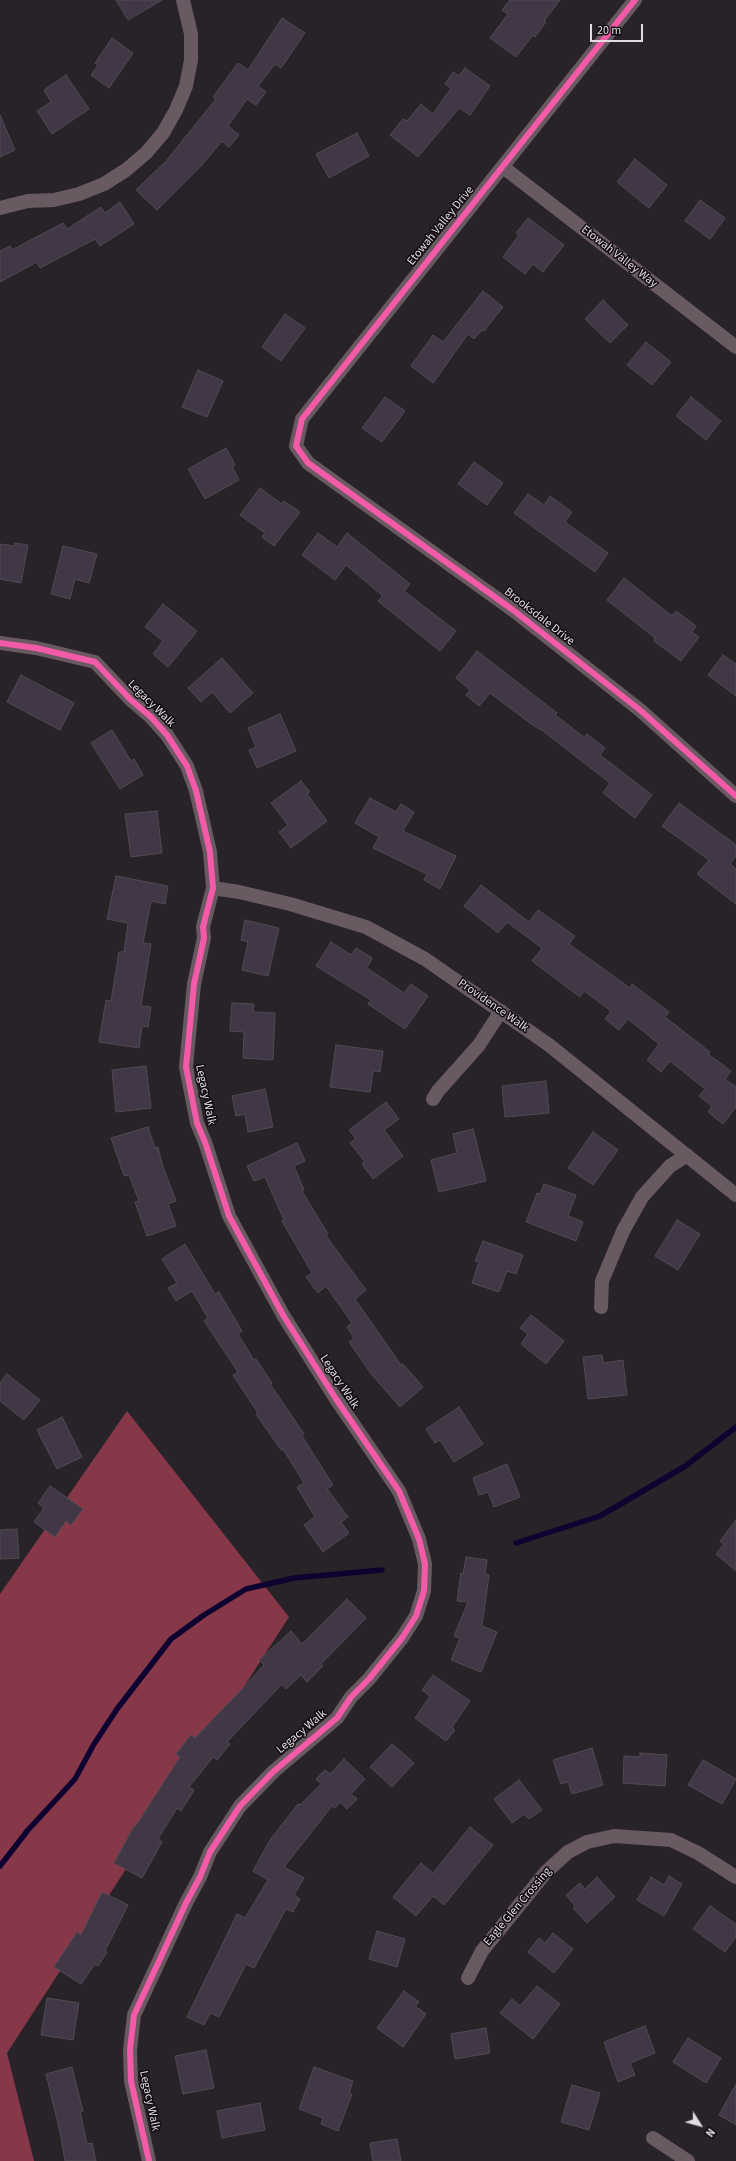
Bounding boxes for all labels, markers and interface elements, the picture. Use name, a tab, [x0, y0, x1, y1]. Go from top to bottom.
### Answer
scale bar	[592, 16, 645, 42]
text: 20 m	[597, 22, 621, 39]
street label: Etowah Valley Drive	[405, 183, 477, 269]
street label: Etowah Valley Way	[578, 223, 660, 291]
street label: Brooksdale Drive	[501, 585, 577, 649]
street label: Legacy Walk	[124, 677, 178, 731]
street label: Providence Walk	[455, 976, 531, 1036]
street label: Legacy Walk	[192, 1064, 218, 1126]
street label: Legacy Walk	[316, 1352, 362, 1412]
street label: Legacy Walk	[274, 1707, 330, 1757]
street label: Eagle Glen Crossing	[481, 1865, 555, 1949]
street label: Legacy Walk	[136, 2070, 162, 2132]
north arrow	[680, 2105, 720, 2145]
text: N	[702, 2125, 718, 2140]

